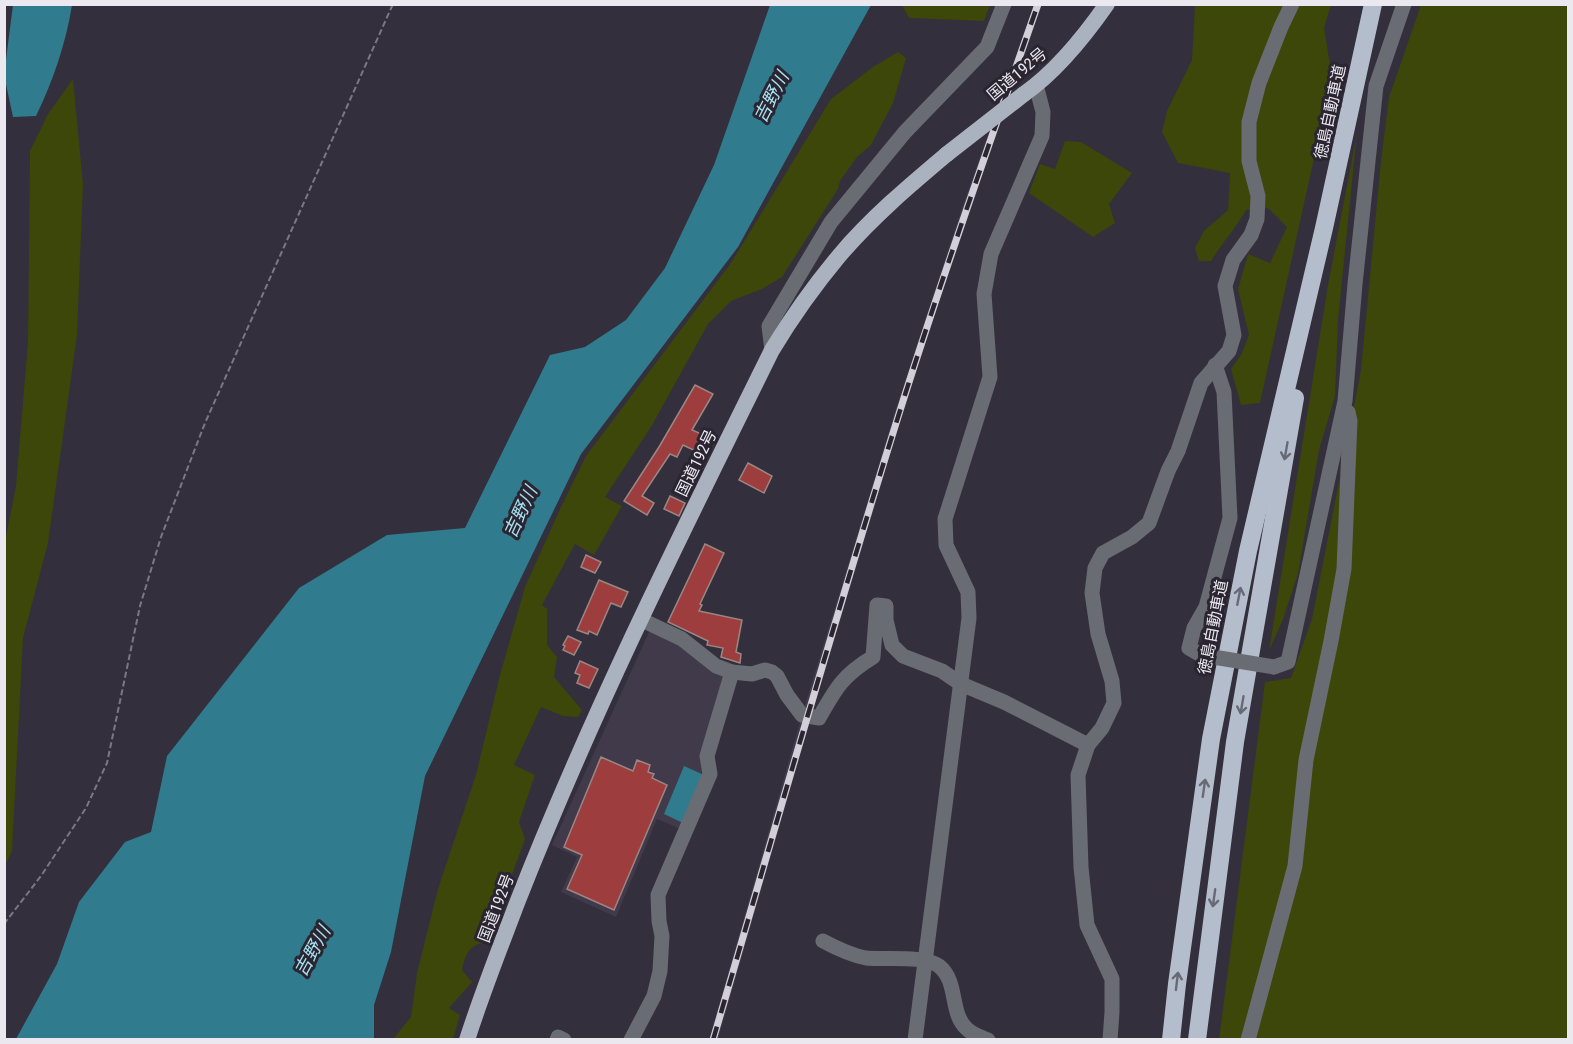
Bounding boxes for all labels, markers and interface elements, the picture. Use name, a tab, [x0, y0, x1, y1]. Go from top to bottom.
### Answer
street label: 国道192号	[983, 44, 1051, 104]
street label: 徳島自動車道	[1311, 63, 1349, 161]
water label: 吉野川	[749, 66, 794, 126]
street label: 国道192号	[672, 427, 720, 499]
one-way arrow	[1281, 441, 1292, 460]
water label: 吉野川	[499, 481, 542, 541]
street label: 徳島自動車道	[1195, 578, 1231, 676]
one-way arrow	[1234, 587, 1245, 607]
one-way arrow	[1236, 695, 1247, 714]
one-way arrow	[1198, 779, 1209, 799]
street label: 国道192号	[474, 871, 518, 945]
one-way arrow	[1209, 888, 1220, 907]
water label: 吉野川	[290, 921, 335, 980]
one-way arrow	[1172, 972, 1183, 992]

